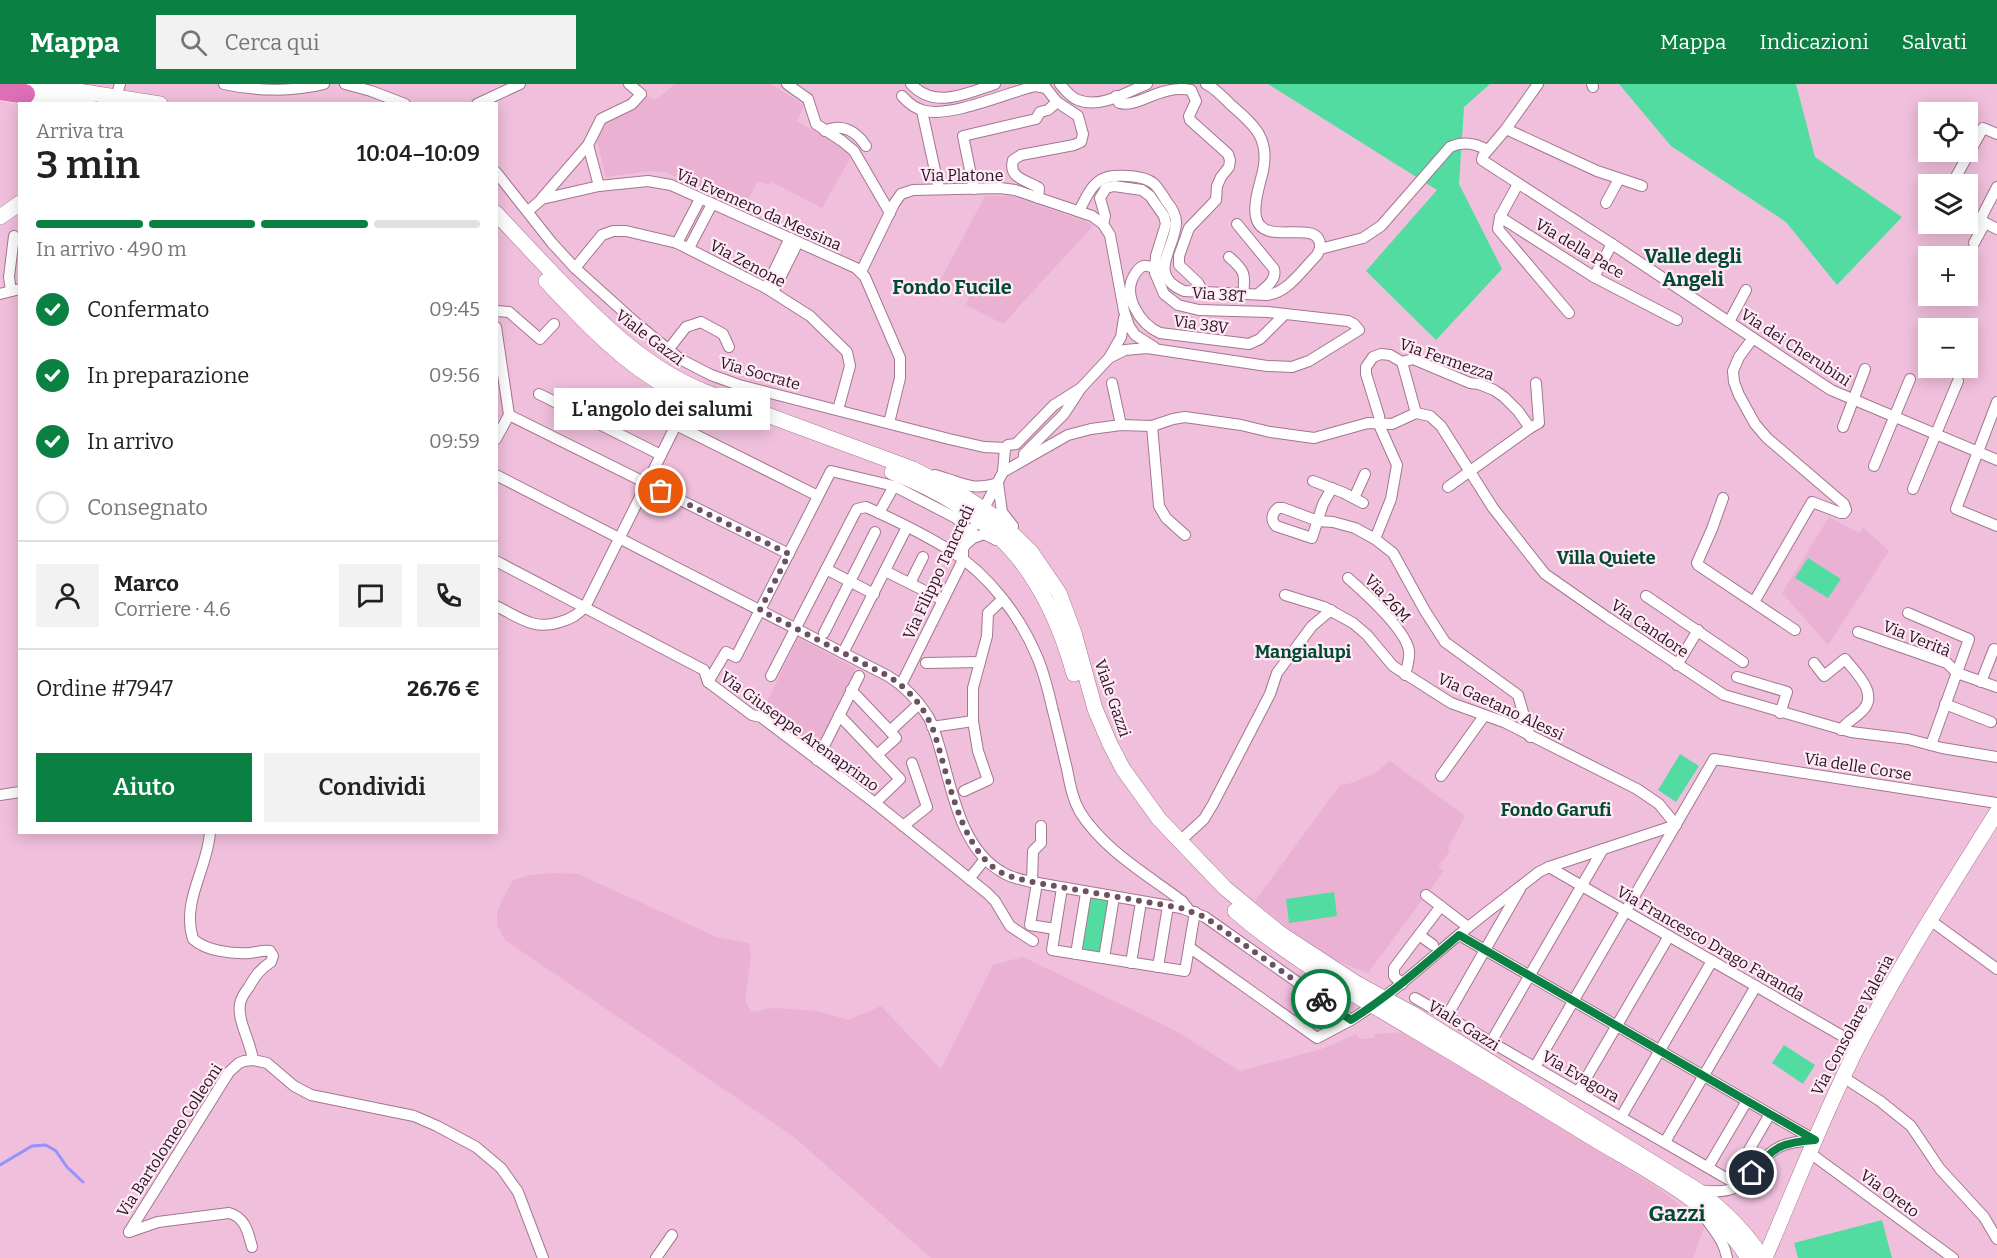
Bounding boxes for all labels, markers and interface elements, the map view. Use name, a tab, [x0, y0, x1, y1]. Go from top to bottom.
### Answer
search box	[156, 15, 576, 69]
text: Mappa	[30, 26, 120, 59]
icon: search	[177, 26, 210, 59]
text: Cerca qui	[225, 29, 320, 56]
text: Mappa	[1660, 29, 1726, 55]
text: Indicazioni	[1759, 29, 1869, 55]
text: Salvati	[1902, 29, 1967, 55]
map controls	[1918, 102, 1978, 378]
button: locate	[1918, 102, 1978, 162]
text: Arriva tra	[36, 119, 124, 143]
text: 10:04–10:09	[357, 140, 480, 167]
text: 3 min	[36, 142, 140, 188]
street label: Via Evemero da Messina	[673, 164, 845, 255]
street label: Via Platone	[920, 166, 1004, 185]
button: layers	[1918, 174, 1978, 234]
street label: Via della Pace	[1532, 214, 1628, 282]
street label: Via Zenone	[706, 235, 789, 291]
text: In arrivo · 490 m	[36, 237, 187, 261]
district label: Valle degli Angeli	[1644, 244, 1743, 291]
button: +	[1918, 246, 1978, 306]
district label: Fondo Fucile	[892, 275, 1012, 299]
street label: Via 38T	[1191, 283, 1247, 306]
icon: check	[36, 293, 69, 326]
text: Confermato	[87, 296, 209, 323]
text: 09:45	[429, 297, 480, 321]
street label: Via dei Cherubini	[1737, 305, 1855, 390]
street label: Viale Gazzi	[612, 306, 688, 369]
street label: Via 38V	[1172, 311, 1231, 338]
button: −	[1918, 318, 1978, 378]
street label: Via Fermezza	[1397, 334, 1497, 385]
street label: Via Socrate	[717, 353, 802, 394]
icon: check	[36, 359, 69, 392]
text: In preparazione	[87, 362, 249, 389]
text: 09:56	[429, 363, 480, 387]
callout: L'angolo dei salumi	[553, 389, 769, 431]
text: L'angolo dei salumi	[571, 397, 753, 421]
icon: check	[36, 425, 69, 458]
text: In arrivo	[87, 428, 174, 455]
text: 09:59	[429, 429, 480, 453]
pin	[635, 465, 686, 516]
icon: bag	[644, 474, 677, 507]
text: Consegnato	[87, 494, 208, 521]
street label: Via Filippo Tancredi	[899, 502, 978, 643]
district label: Villa Quiete	[1556, 547, 1656, 569]
button: person	[36, 564, 99, 627]
button: chat	[339, 564, 402, 627]
button: phone	[417, 564, 480, 627]
text: Marco	[114, 570, 179, 597]
street label: Via 26M	[1360, 570, 1415, 626]
street label: Via Candore	[1607, 595, 1692, 661]
text: Corriere · 4.6	[114, 597, 231, 621]
street label: Via Verità	[1880, 616, 1954, 661]
district label: Mangialupi	[1255, 641, 1352, 663]
street label: Viale Gazzi	[1090, 657, 1135, 740]
street label: Via Giuseppe Arenaprimo	[717, 667, 883, 795]
street label: Via Gaetano Alessi	[1434, 669, 1567, 744]
text: Ordine #7947	[36, 675, 173, 702]
text: 26.76 €	[407, 675, 480, 702]
street label: Via delle Corse	[1803, 749, 1913, 784]
button: Aiuto	[36, 753, 252, 822]
button: Condividi	[264, 753, 480, 822]
district label: Fondo Garufi	[1500, 799, 1612, 821]
street label: Via Francesco Drago Faranda	[1613, 882, 1808, 1005]
street label: Via Consolare Valeria	[1807, 951, 1898, 1099]
courier	[1291, 969, 1351, 1029]
icon: bike	[1305, 983, 1338, 1016]
street label: Viale Gazzi	[1424, 996, 1503, 1055]
street label: Via Evagora	[1539, 1047, 1623, 1106]
street label: Via Bartolomeo Colleoni	[113, 1060, 226, 1220]
pin	[1726, 1147, 1777, 1198]
icon: home	[1735, 1156, 1768, 1189]
street label: Via Oreto	[1856, 1166, 1923, 1221]
district label: Gazzi	[1648, 1200, 1706, 1227]

